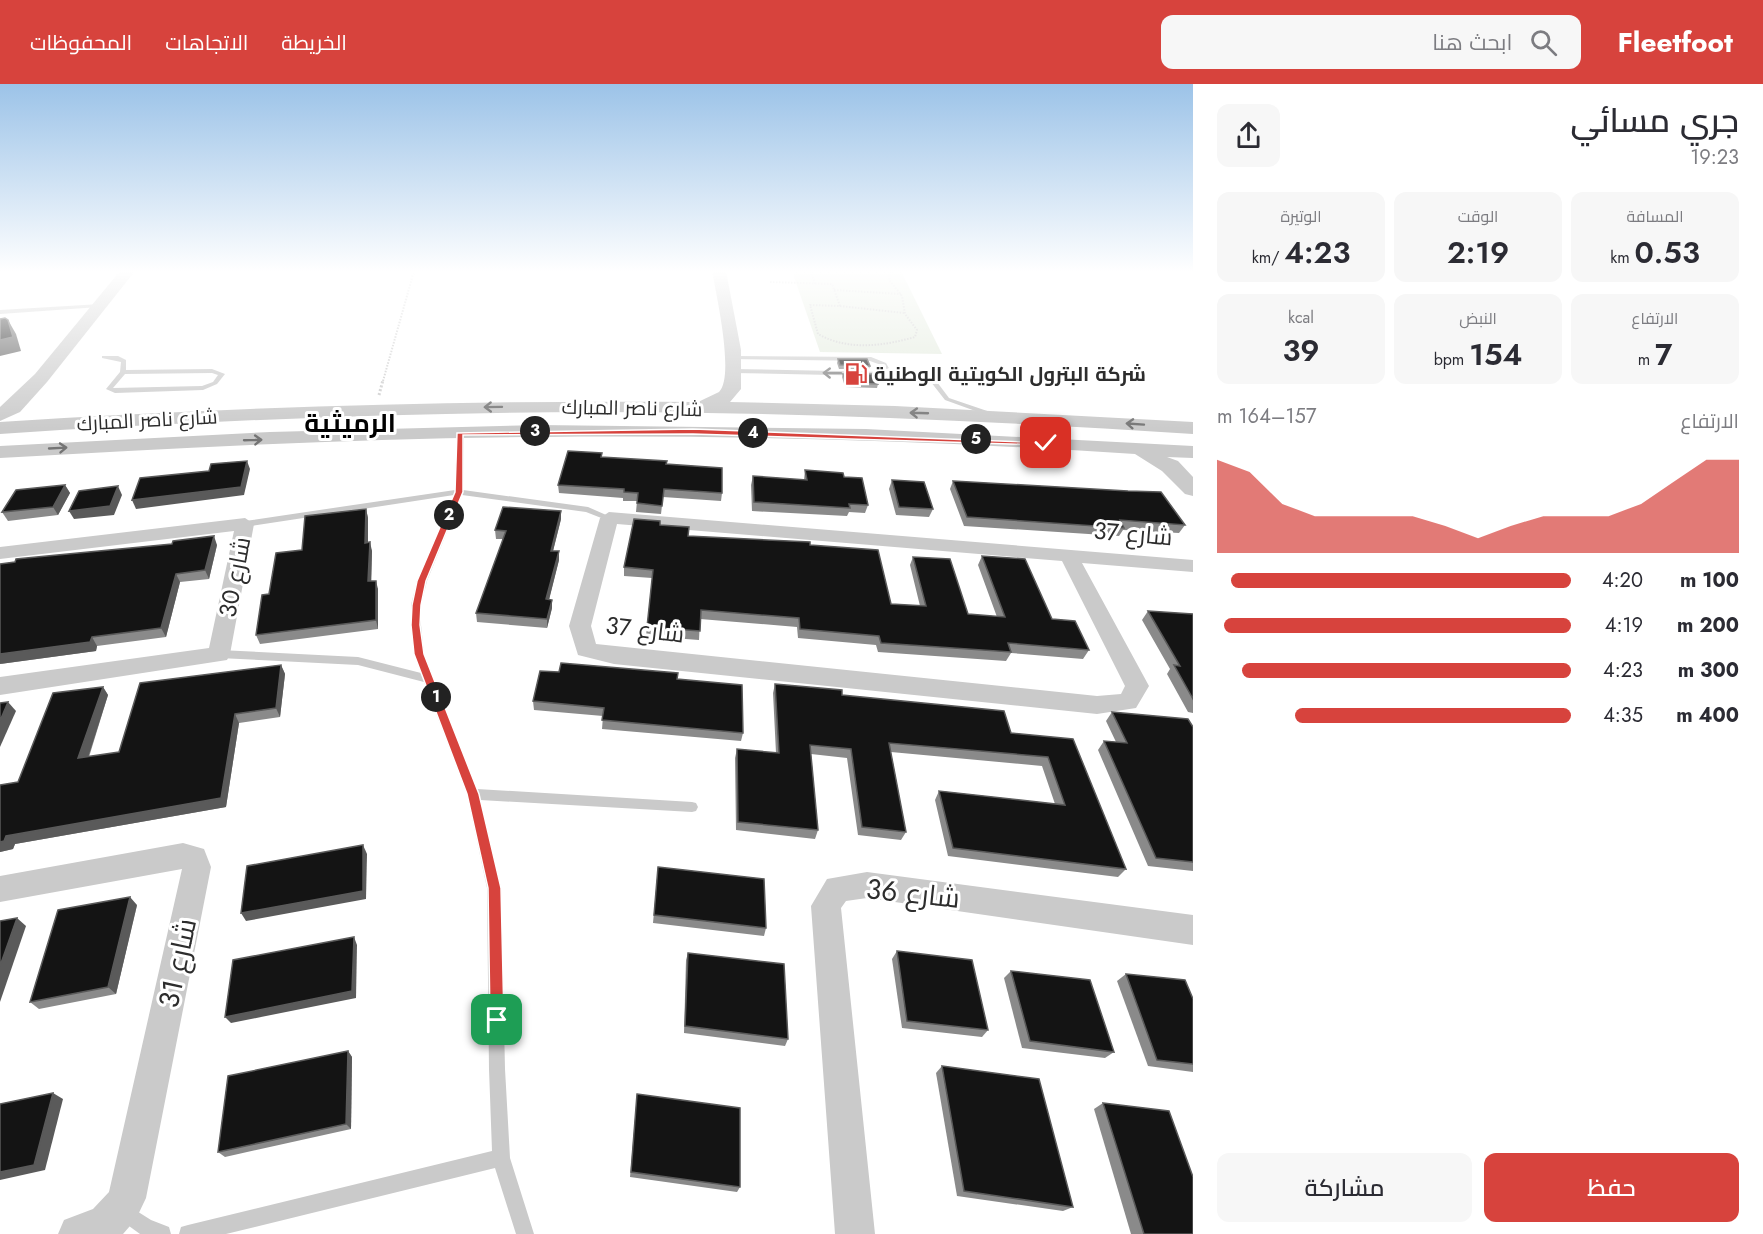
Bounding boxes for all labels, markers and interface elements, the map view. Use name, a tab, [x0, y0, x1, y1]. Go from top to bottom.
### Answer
search box	[1161, 15, 1581, 69]
text: Fleetfoot	[1617, 22, 1733, 63]
text: ابحث هنا	[1432, 26, 1512, 58]
icon: search	[1527, 26, 1560, 59]
text: المحفوظات	[30, 28, 132, 58]
text: الاتجاهات	[165, 28, 248, 58]
text: الخريطة	[281, 28, 347, 58]
text: جري مسائي	[1571, 97, 1739, 144]
button: share	[1217, 104, 1280, 167]
text: 19:23	[1690, 143, 1739, 172]
text: الوتيرة	[1280, 205, 1322, 228]
text: الوقت	[1458, 205, 1498, 228]
text: المسافة	[1627, 205, 1683, 228]
text: 4:23	[1284, 231, 1350, 274]
text: 2:19	[1447, 231, 1509, 274]
text: 0.53	[1635, 231, 1700, 274]
text: /km	[1252, 246, 1284, 269]
text: km	[1610, 246, 1635, 269]
text: kcal	[1288, 306, 1314, 329]
text: النبض	[1459, 307, 1497, 330]
text: الارتفاع	[1632, 307, 1678, 330]
text: 39	[1282, 329, 1320, 372]
text: 154	[1469, 333, 1522, 376]
text: 7	[1655, 333, 1672, 376]
text: bpm	[1434, 348, 1469, 371]
text: m	[1638, 348, 1655, 371]
place label: شركة البترول الكويتية الوطنية	[874, 360, 1146, 389]
fuel station icon: شركة البترول الكويتية الوطنية	[843, 361, 869, 387]
one-way arrow	[822, 367, 842, 379]
street label: شارع ناصر المبارك	[561, 393, 703, 424]
street label: شارع ناصر المبارك	[76, 402, 218, 439]
one-way arrow	[484, 402, 504, 413]
text: 157–164 m	[1217, 402, 1316, 431]
district label: الرميثية	[304, 404, 396, 442]
text: الارتفاع	[1680, 407, 1739, 436]
one-way arrow	[909, 408, 929, 419]
pin: 3	[520, 416, 550, 446]
pin	[1020, 417, 1071, 468]
pin: 4	[738, 418, 768, 448]
one-way arrow	[1125, 418, 1145, 429]
text: 3	[530, 419, 540, 442]
text: 4	[747, 421, 759, 444]
pin: 5	[961, 424, 991, 454]
icon: check	[1029, 426, 1062, 459]
text: 5	[971, 427, 981, 450]
one-way arrow	[243, 434, 263, 445]
one-way arrow	[48, 443, 68, 454]
pin: 2	[434, 500, 464, 530]
text: 2	[444, 503, 454, 526]
street label: شارع 37	[1092, 513, 1174, 554]
street label: شارع 30	[210, 534, 259, 620]
text: 4:20	[1602, 566, 1643, 595]
text: 100 m	[1680, 566, 1739, 595]
street label: شارع 37	[604, 607, 686, 652]
text: 4:19	[1605, 611, 1643, 640]
text: 200 m	[1677, 611, 1739, 640]
text: 4:23	[1603, 656, 1643, 685]
text: 300 m	[1678, 656, 1739, 685]
pin: 1	[421, 682, 451, 712]
text: 1	[432, 685, 440, 708]
text: 4:35	[1603, 701, 1643, 730]
text: 400 m	[1676, 701, 1739, 730]
street label: شارع 36	[864, 868, 962, 919]
street label: شارع 31	[148, 915, 207, 1012]
pin	[471, 994, 522, 1045]
icon: arrive	[480, 1003, 513, 1036]
button: مشاركة	[1217, 1153, 1472, 1222]
button: حفظ	[1484, 1153, 1739, 1222]

